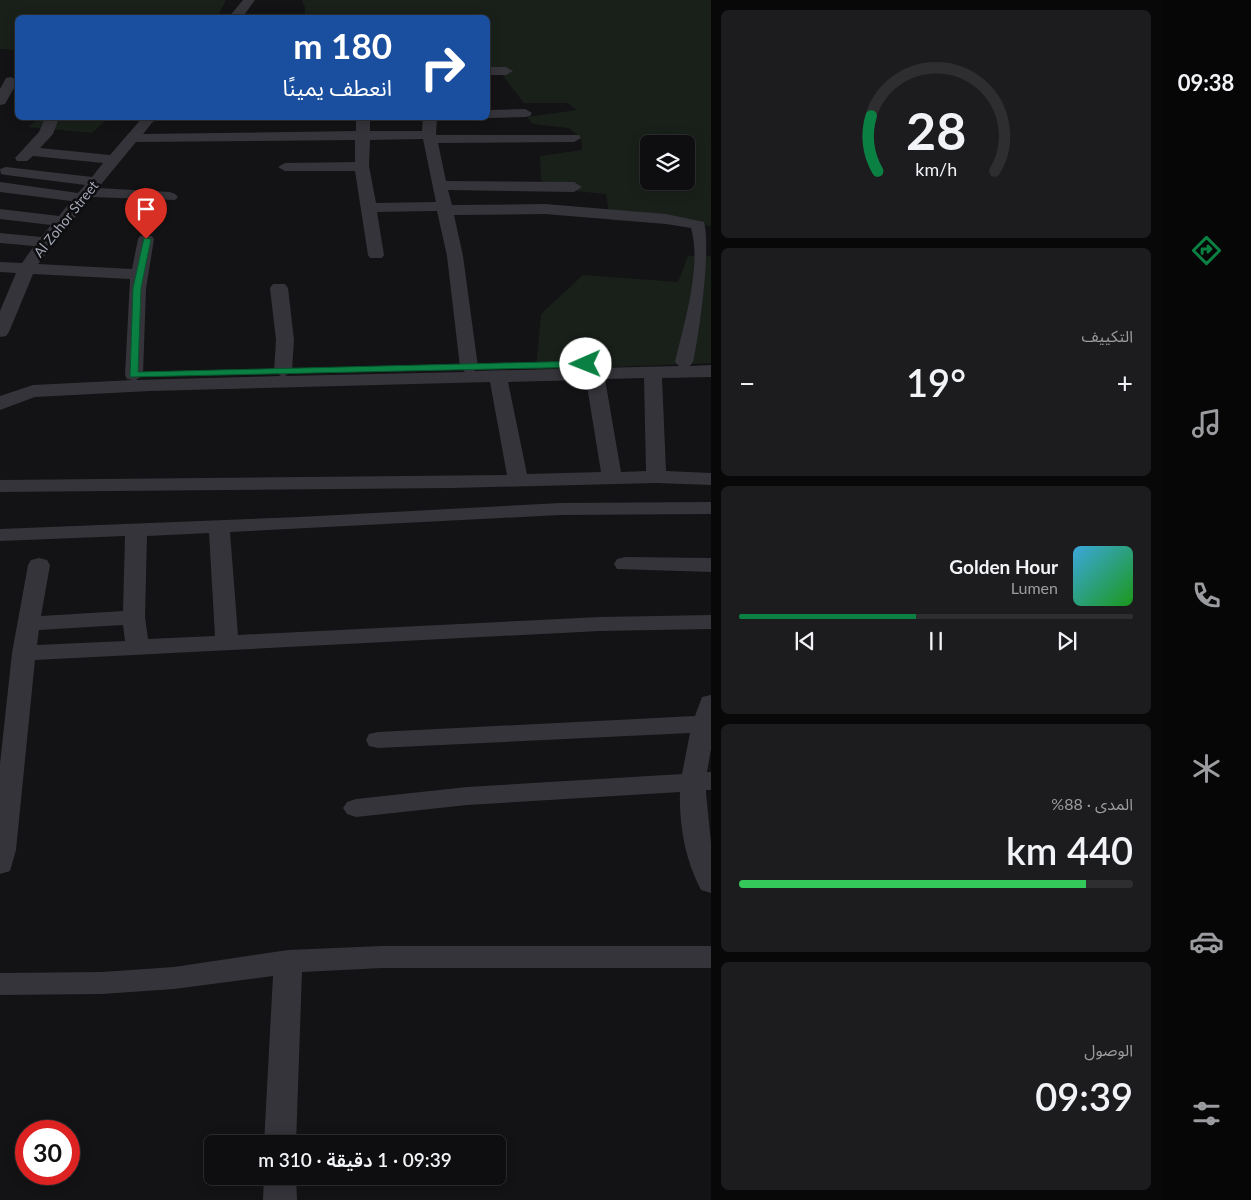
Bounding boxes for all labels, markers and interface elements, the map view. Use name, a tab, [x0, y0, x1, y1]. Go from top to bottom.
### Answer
text: 180 m	[293, 24, 392, 66]
icon: right	[410, 35, 475, 100]
text: 09:38	[1178, 69, 1234, 96]
text: انعطف يمينًا	[283, 74, 392, 101]
text: 28	[906, 99, 966, 161]
map controls	[640, 135, 695, 190]
button: layers	[640, 135, 695, 190]
text: km/h	[915, 158, 957, 180]
street label: Al Zohor Street	[30, 177, 102, 260]
pin	[125, 188, 167, 239]
icon: arrive	[132, 195, 160, 223]
icon: directions	[1189, 233, 1224, 268]
text: التكييف	[1081, 326, 1133, 345]
position arrow	[559, 337, 611, 389]
text: 19°	[906, 359, 966, 405]
text: −	[739, 366, 755, 400]
text: +	[1117, 366, 1133, 400]
icon: music	[1189, 406, 1224, 441]
text: Golden Hour	[949, 555, 1058, 578]
text: Lumen	[1011, 578, 1058, 597]
icon: phone	[1189, 578, 1224, 613]
icon: previous	[791, 627, 819, 655]
icon: pause	[922, 627, 950, 655]
icon: next	[1053, 627, 1081, 655]
icon: climate	[1189, 751, 1224, 786]
text: المدى · 88%	[1051, 794, 1133, 813]
text: 440 km	[1006, 827, 1133, 873]
icon: car	[1189, 924, 1224, 959]
text: الوصول	[1084, 1040, 1133, 1059]
text: 09:39	[1035, 1073, 1133, 1119]
icon: filters	[1189, 1096, 1224, 1131]
speed limit sign: 30	[15, 1120, 80, 1185]
text: 09:39 · 1 دقيقة · 310 m	[258, 1148, 452, 1171]

